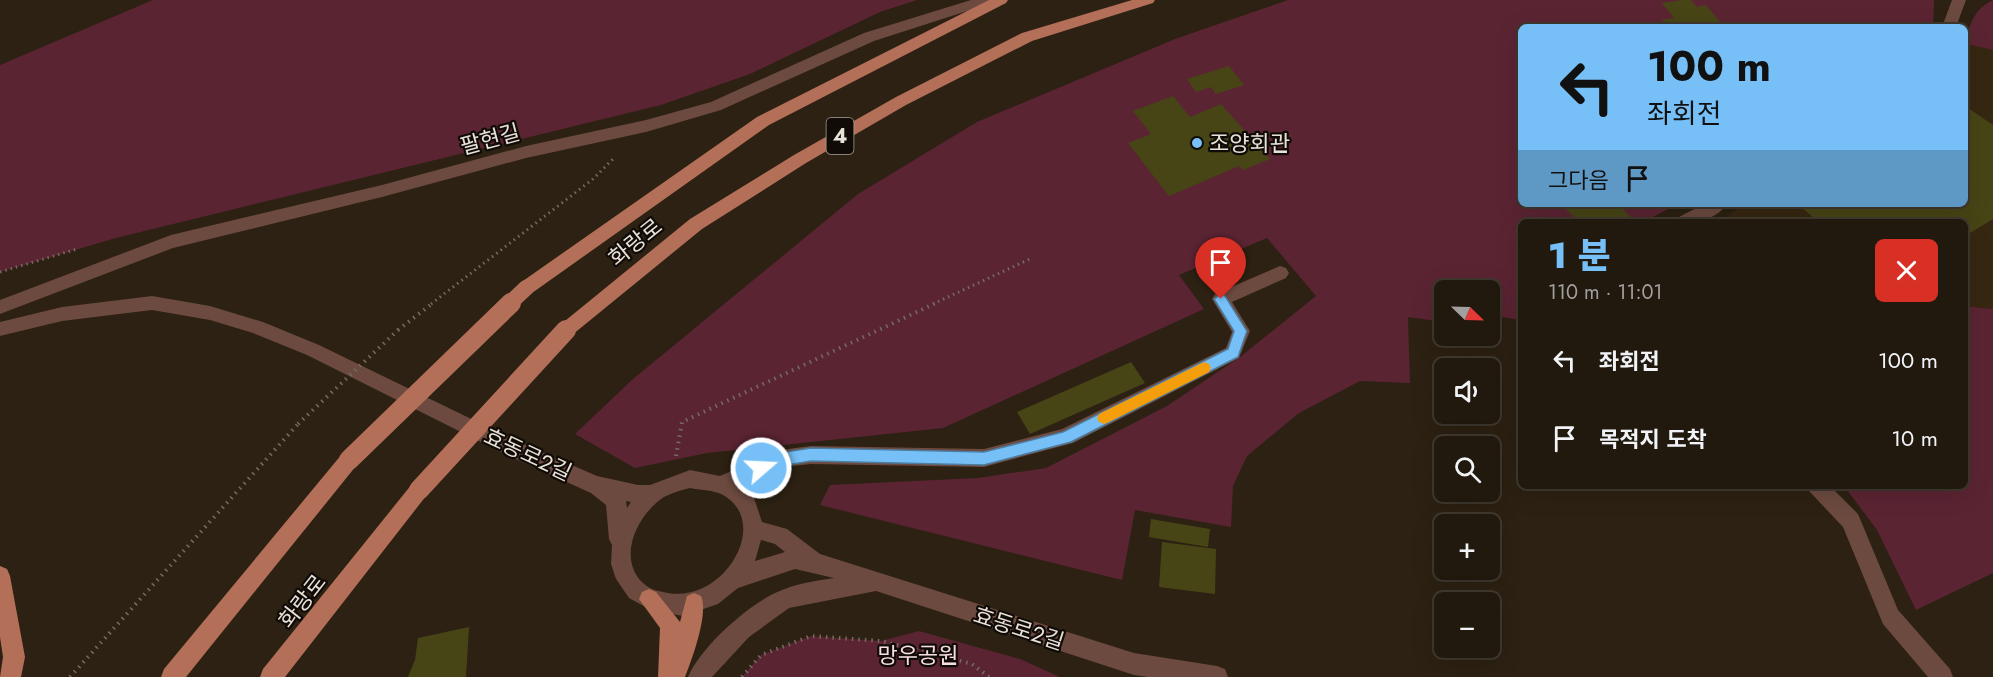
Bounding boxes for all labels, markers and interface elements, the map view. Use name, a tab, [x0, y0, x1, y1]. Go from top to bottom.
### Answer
text: 100 m	[1647, 36, 1771, 97]
icon: left	[1548, 48, 1626, 126]
text: 좌회전	[1647, 94, 1722, 133]
street label: 팔현길	[457, 116, 523, 162]
road number: 4	[826, 118, 854, 154]
place label: 조양회관	[1209, 127, 1290, 159]
marker: 조양회관	[1190, 136, 1204, 150]
icon: arrive	[1621, 162, 1654, 195]
text: 그다음	[1548, 164, 1609, 196]
street label: 화랑로	[601, 210, 669, 274]
text: 1 분	[1548, 229, 1611, 281]
pin	[1195, 237, 1246, 299]
button: close	[1875, 239, 1938, 302]
icon: arrive	[1204, 246, 1237, 279]
text: 110 m · 11:01	[1548, 278, 1663, 307]
north arrow	[1434, 280, 1500, 346]
map controls	[1434, 280, 1500, 658]
icon: left	[1548, 344, 1581, 377]
text: 100 m	[1878, 344, 1938, 376]
text: 좌회전	[1599, 345, 1660, 377]
button: sound	[1434, 358, 1500, 424]
street label: 효동로2길	[479, 420, 577, 488]
icon: arrive	[1548, 422, 1581, 455]
text: 10 m	[1891, 422, 1938, 454]
text: 목적지 도착	[1599, 423, 1707, 455]
position arrow	[729, 436, 793, 500]
button: search	[1434, 436, 1500, 502]
button: +	[1434, 514, 1500, 580]
street label: 화랑로	[271, 567, 333, 635]
button: −	[1434, 592, 1500, 658]
street label: 효동로2길	[970, 598, 1068, 658]
park label: 망우공원	[878, 639, 958, 671]

